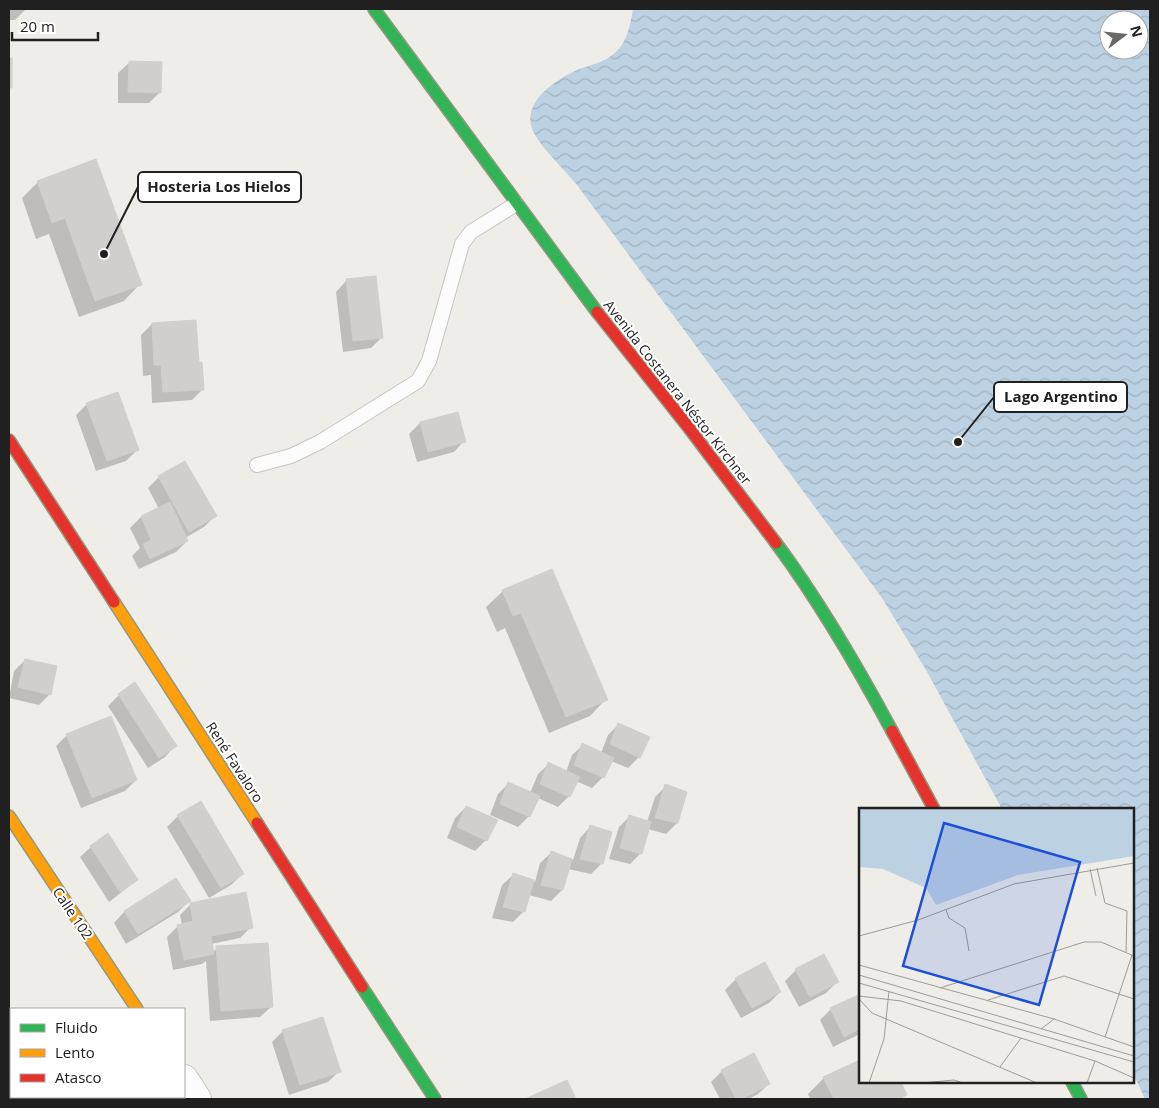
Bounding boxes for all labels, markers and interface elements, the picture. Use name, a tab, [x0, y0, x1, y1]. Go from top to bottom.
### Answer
scale bar	[12, 10, 99, 42]
north arrow	[1099, 10, 1149, 60]
text: 20 m	[20, 16, 55, 36]
text: N	[1126, 23, 1148, 39]
callout: Hosteria Los Hielos	[138, 172, 301, 202]
text: Hosteria Los Hielos	[147, 176, 291, 196]
street label: Avenida Costanera Néstor Kirchner	[600, 296, 756, 488]
callout: Lago Argentino	[994, 382, 1127, 412]
text: Lago Argentino	[1004, 386, 1118, 406]
street label: René Favaloro	[202, 718, 268, 806]
inset map	[859, 808, 1134, 1083]
street label: Calle 102	[49, 883, 97, 943]
legend	[10, 1008, 185, 1098]
text: Fluido	[55, 1017, 98, 1037]
text: Lento	[55, 1042, 95, 1062]
text: Atasco	[55, 1067, 102, 1087]

